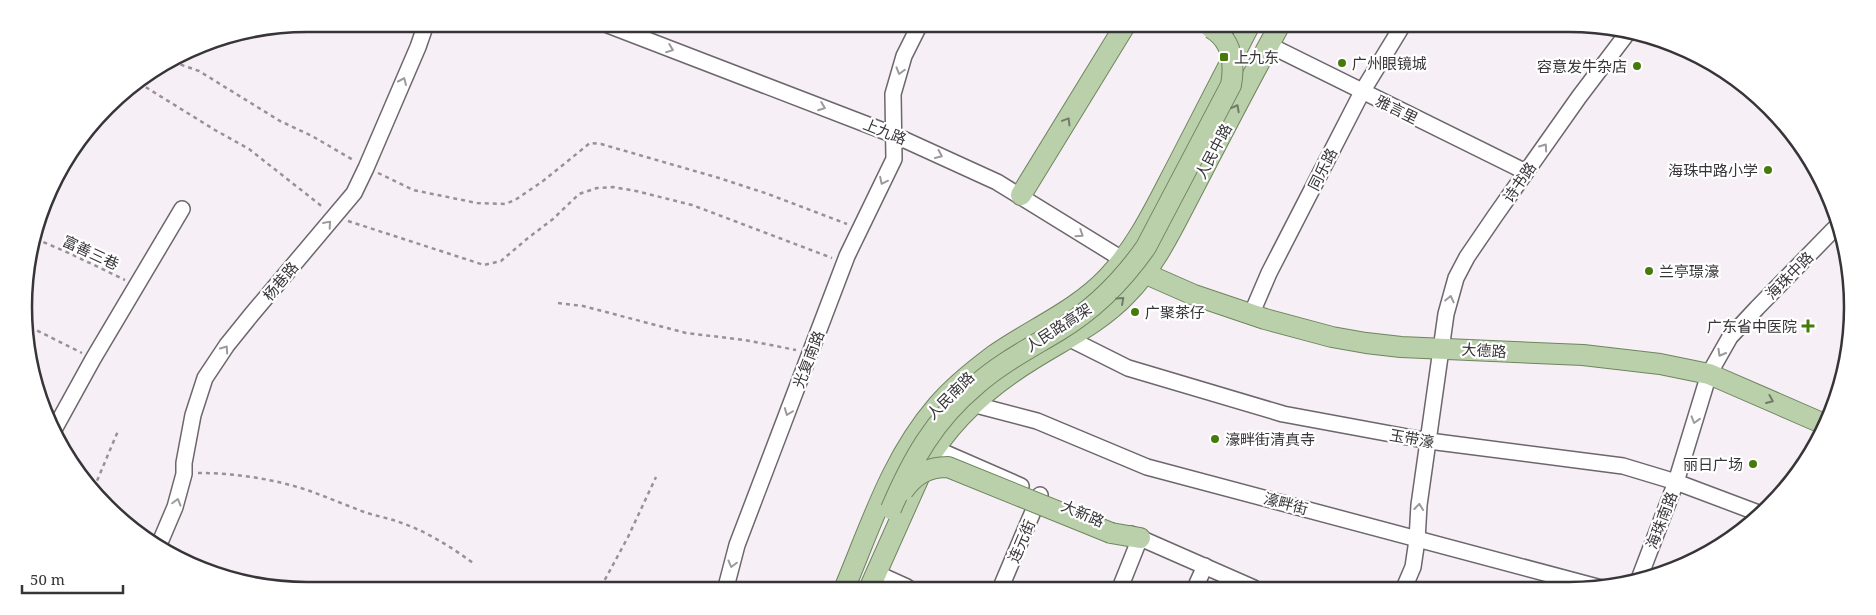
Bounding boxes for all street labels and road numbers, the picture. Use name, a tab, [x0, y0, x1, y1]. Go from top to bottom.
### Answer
street label: 雅言里	[1372, 90, 1422, 128]
street label: 上九路	[860, 113, 910, 149]
street label: 人民中路	[1190, 120, 1236, 182]
street label: 同乐路	[1303, 144, 1341, 194]
street label: 诗书路	[1498, 158, 1540, 206]
street label: 富善三巷	[60, 230, 122, 274]
street label: 海珠中路	[1761, 247, 1817, 303]
street label: 杨巷路	[258, 257, 302, 305]
street label: 人民路高架	[1021, 298, 1095, 356]
street label: 光复南路	[788, 327, 828, 391]
street label: 大德路	[1461, 339, 1507, 361]
street label: 人民南路	[922, 367, 978, 423]
street label: 玉带濠	[1388, 424, 1436, 452]
street label: 濠畔街	[1262, 488, 1310, 518]
street label: 海珠南路	[1641, 488, 1681, 552]
street label: 大新路	[1058, 495, 1108, 531]
street label: 连元街	[1003, 516, 1039, 566]

